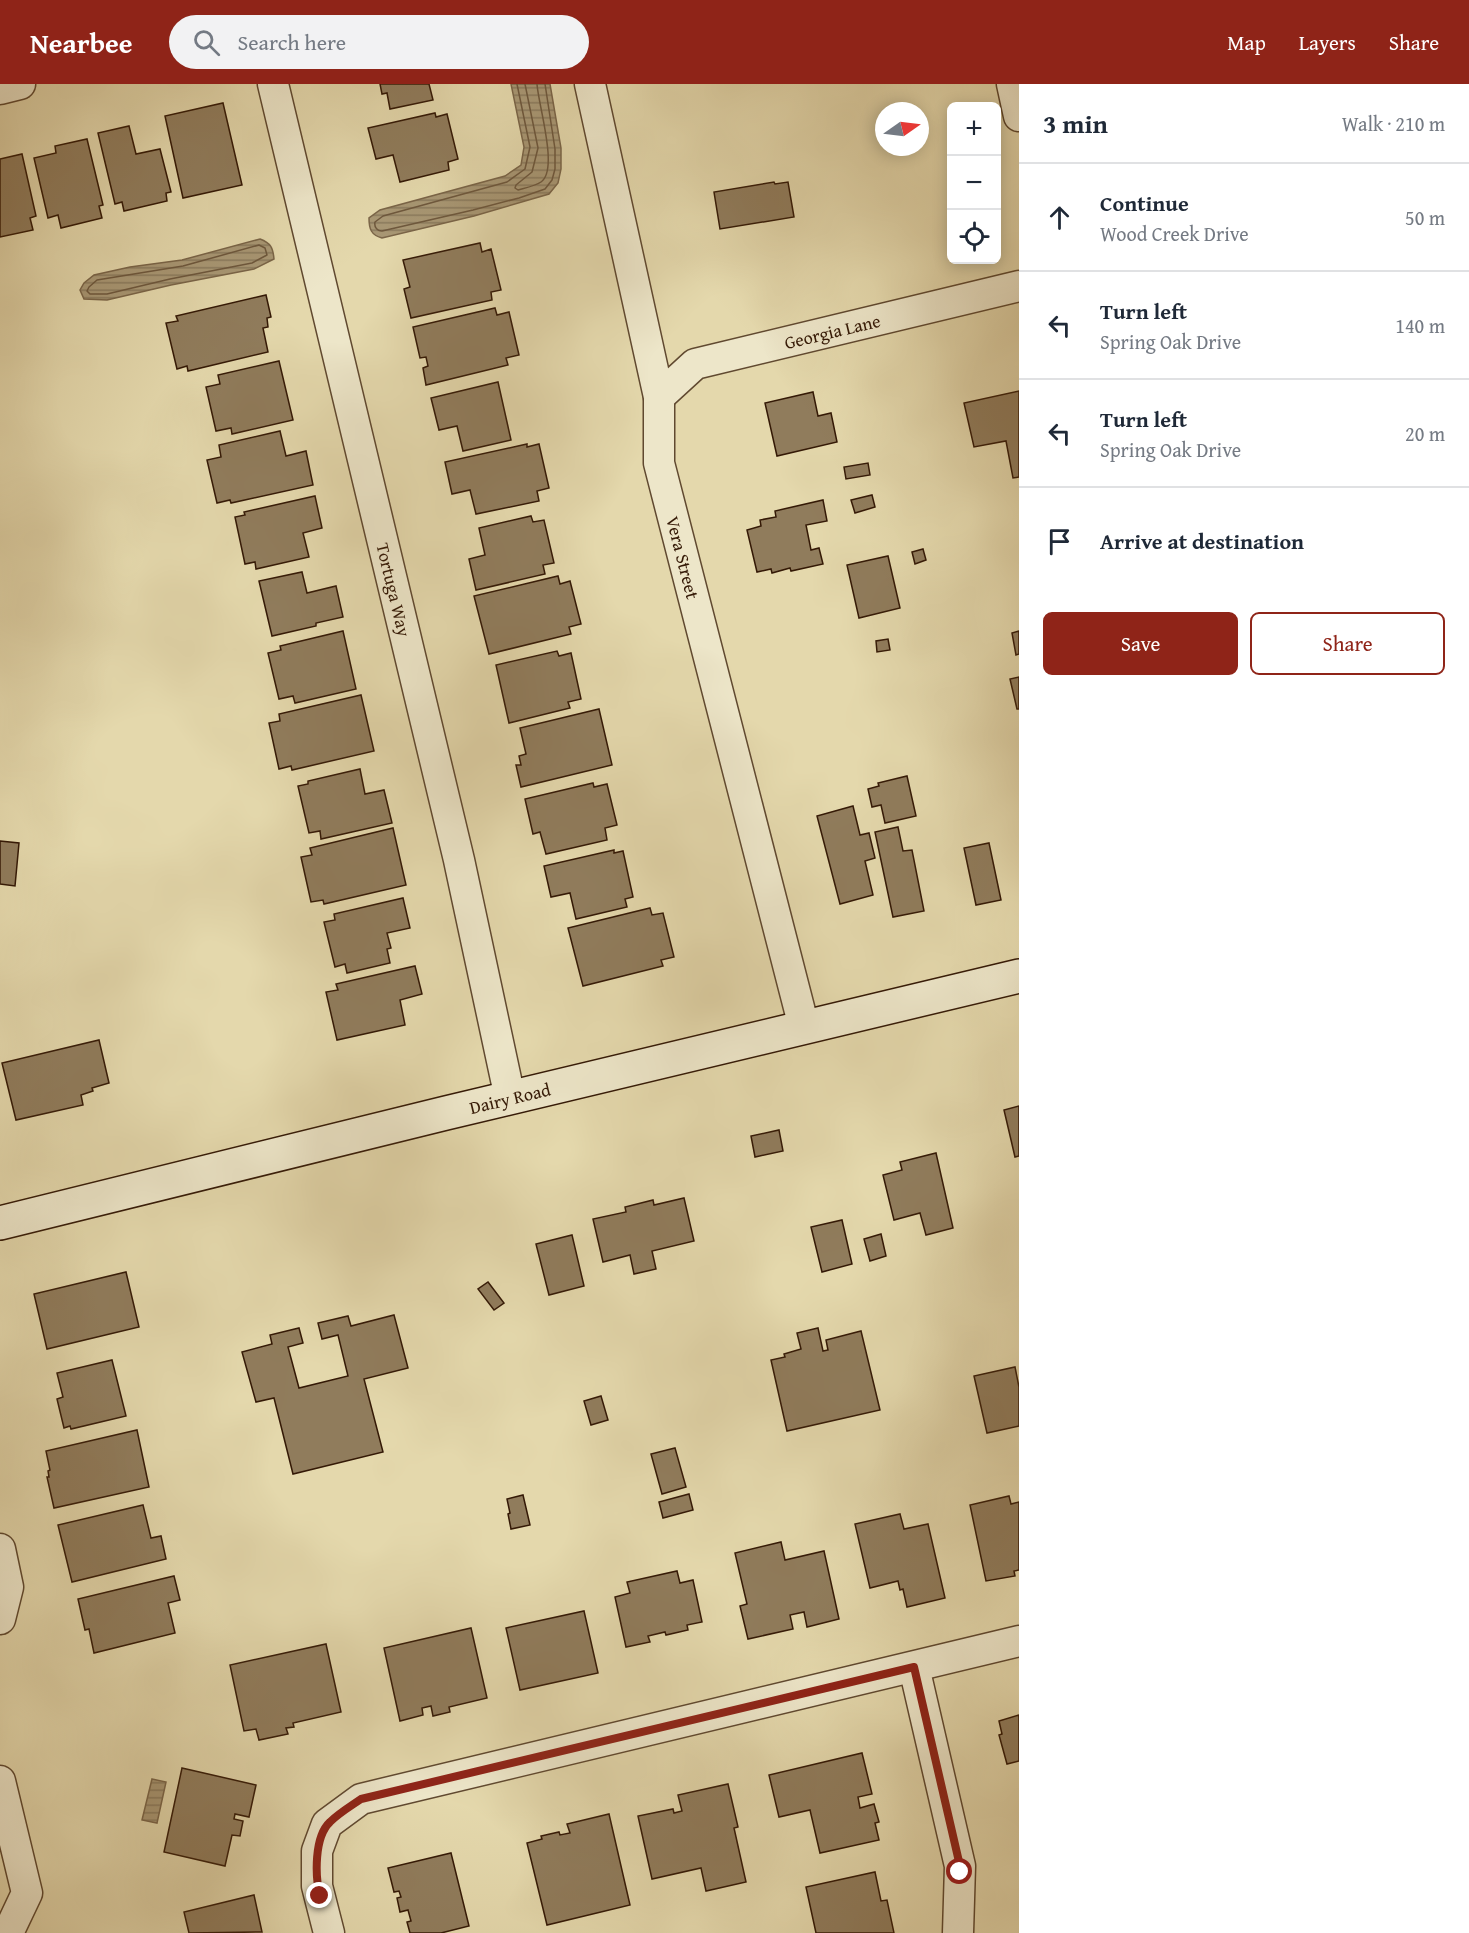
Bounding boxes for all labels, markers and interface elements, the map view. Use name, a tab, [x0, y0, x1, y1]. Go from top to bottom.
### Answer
search box	[169, 15, 589, 69]
text: Nearbee	[30, 22, 133, 63]
icon: search	[190, 26, 223, 59]
text: Search here	[238, 26, 346, 58]
text: Map	[1227, 27, 1266, 58]
text: Layers	[1299, 27, 1356, 58]
text: Share	[1389, 27, 1439, 58]
north arrow	[875, 102, 929, 156]
map controls	[947, 102, 1001, 264]
button: +	[947, 102, 1001, 156]
text: 3 min	[1043, 104, 1108, 143]
text: Walk · 210 m	[1342, 109, 1445, 138]
button: −	[947, 156, 1001, 210]
text: Continue	[1100, 187, 1189, 219]
icon: ahead	[1043, 201, 1076, 234]
text: 50 m	[1405, 203, 1445, 232]
button: locate	[947, 210, 1001, 264]
text: Wood Creek Drive	[1100, 219, 1249, 248]
text: Turn left	[1100, 295, 1187, 327]
street label: Georgia Lane	[781, 306, 883, 356]
icon: left	[1043, 309, 1076, 342]
text: 140 m	[1395, 311, 1445, 340]
text: Spring Oak Drive	[1100, 327, 1241, 356]
text: Turn left	[1100, 403, 1187, 435]
icon: left	[1043, 417, 1076, 450]
text: 20 m	[1405, 419, 1445, 448]
text: Spring Oak Drive	[1100, 435, 1241, 464]
street label: Vera Street	[660, 513, 707, 602]
icon: arrive	[1043, 525, 1076, 558]
text: Arrive at destination	[1100, 525, 1304, 557]
street label: Tortuga Way	[370, 540, 418, 639]
button: Save	[1043, 612, 1238, 675]
button: Share	[1250, 612, 1445, 675]
street label: Dairy Road	[467, 1075, 554, 1120]
route start	[946, 1858, 972, 1884]
route end	[306, 1882, 332, 1908]

